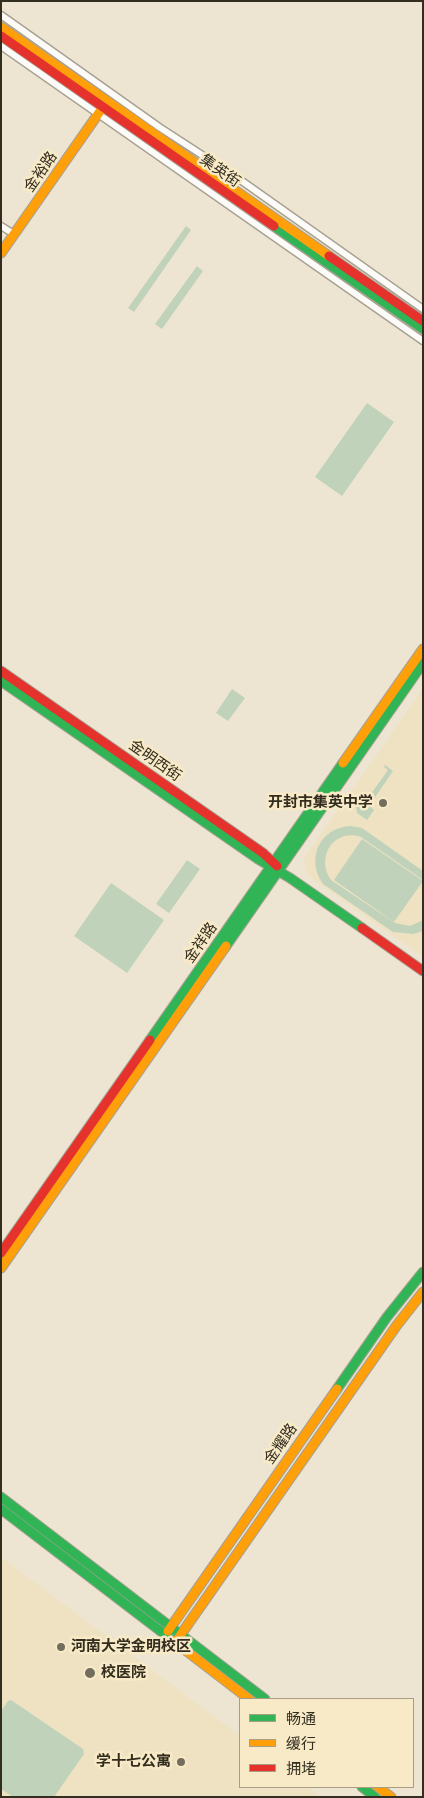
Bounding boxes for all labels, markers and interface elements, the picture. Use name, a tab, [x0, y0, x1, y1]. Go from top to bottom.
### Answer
street label: 金裕路	[21, 148, 61, 196]
street label: 集英街	[196, 151, 244, 191]
street label: 金明西街	[125, 736, 185, 786]
place label: 开封市集英中学	[268, 794, 373, 812]
marker: 开封市集英中学	[377, 797, 389, 809]
street label: 金祥路	[181, 919, 221, 967]
street label: 金耀路	[261, 1420, 301, 1468]
place label: 河南大学金明校区	[71, 1638, 191, 1656]
marker: 河南大学金明校区	[55, 1641, 67, 1653]
place label: 校医院	[101, 1664, 146, 1682]
marker: 校医院	[83, 1666, 97, 1680]
legend	[239, 1698, 414, 1788]
text: 畅通	[286, 1708, 316, 1728]
text: 缓行	[286, 1733, 316, 1753]
place label: 学十七公寓	[96, 1753, 171, 1771]
marker: 学十七公寓	[175, 1756, 187, 1768]
text: 拥堵	[286, 1758, 316, 1778]

